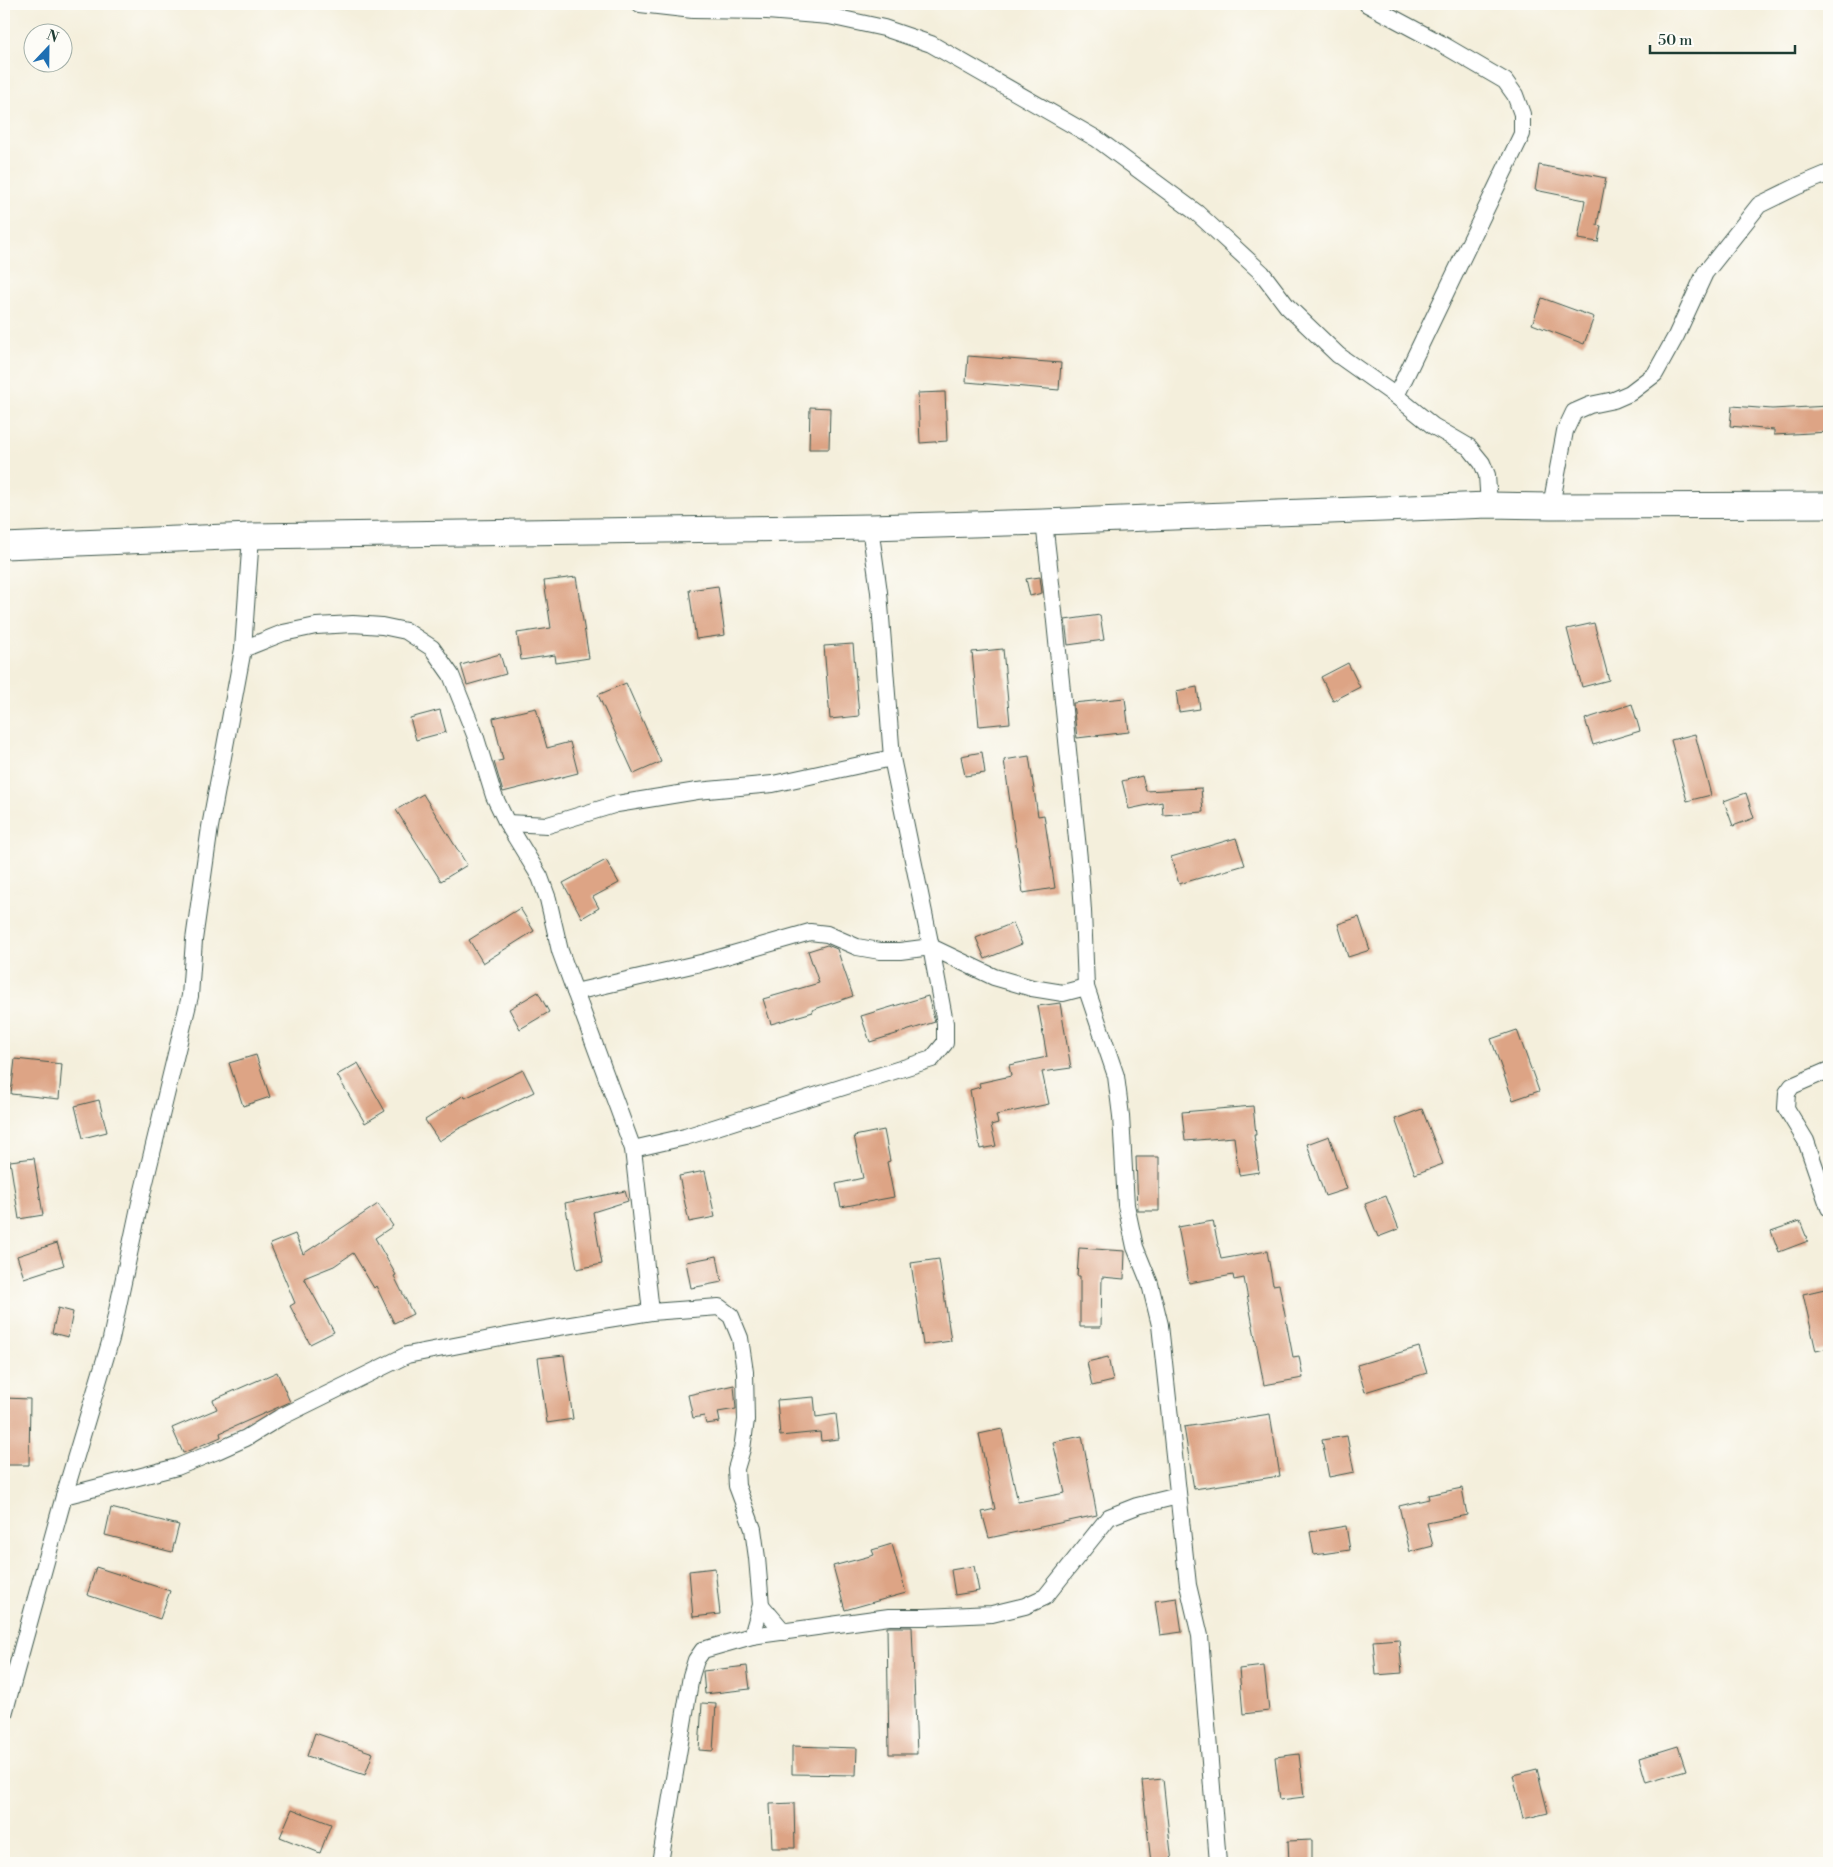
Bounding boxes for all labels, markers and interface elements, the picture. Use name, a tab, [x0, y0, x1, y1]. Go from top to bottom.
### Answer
north arrow	[22, 22, 72, 72]
scale bar	[1650, 22, 1796, 54]
text: N	[44, 26, 61, 47]
text: 50 m	[1658, 31, 1692, 50]

